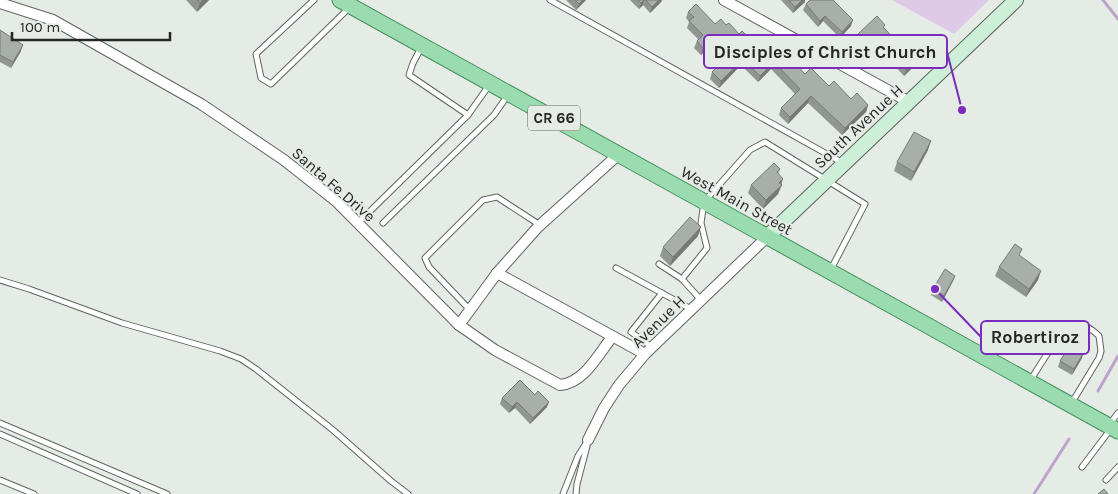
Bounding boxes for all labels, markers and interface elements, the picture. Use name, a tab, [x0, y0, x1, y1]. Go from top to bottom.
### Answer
scale bar	[12, 10, 170, 42]
text: 100 m	[20, 18, 60, 36]
callout: Disciples of Christ Church	[704, 35, 947, 68]
text: Disciples of Christ Church	[713, 41, 937, 63]
street label: South Avenue H	[810, 80, 907, 172]
road number: CR 66	[528, 106, 580, 130]
street label: Santa Fe Drive	[288, 143, 379, 226]
street label: West Main Street	[678, 162, 796, 239]
street label: Avenue H	[628, 291, 689, 352]
callout: Robertiroz	[981, 321, 1089, 354]
text: Robertiroz	[991, 326, 1079, 348]

